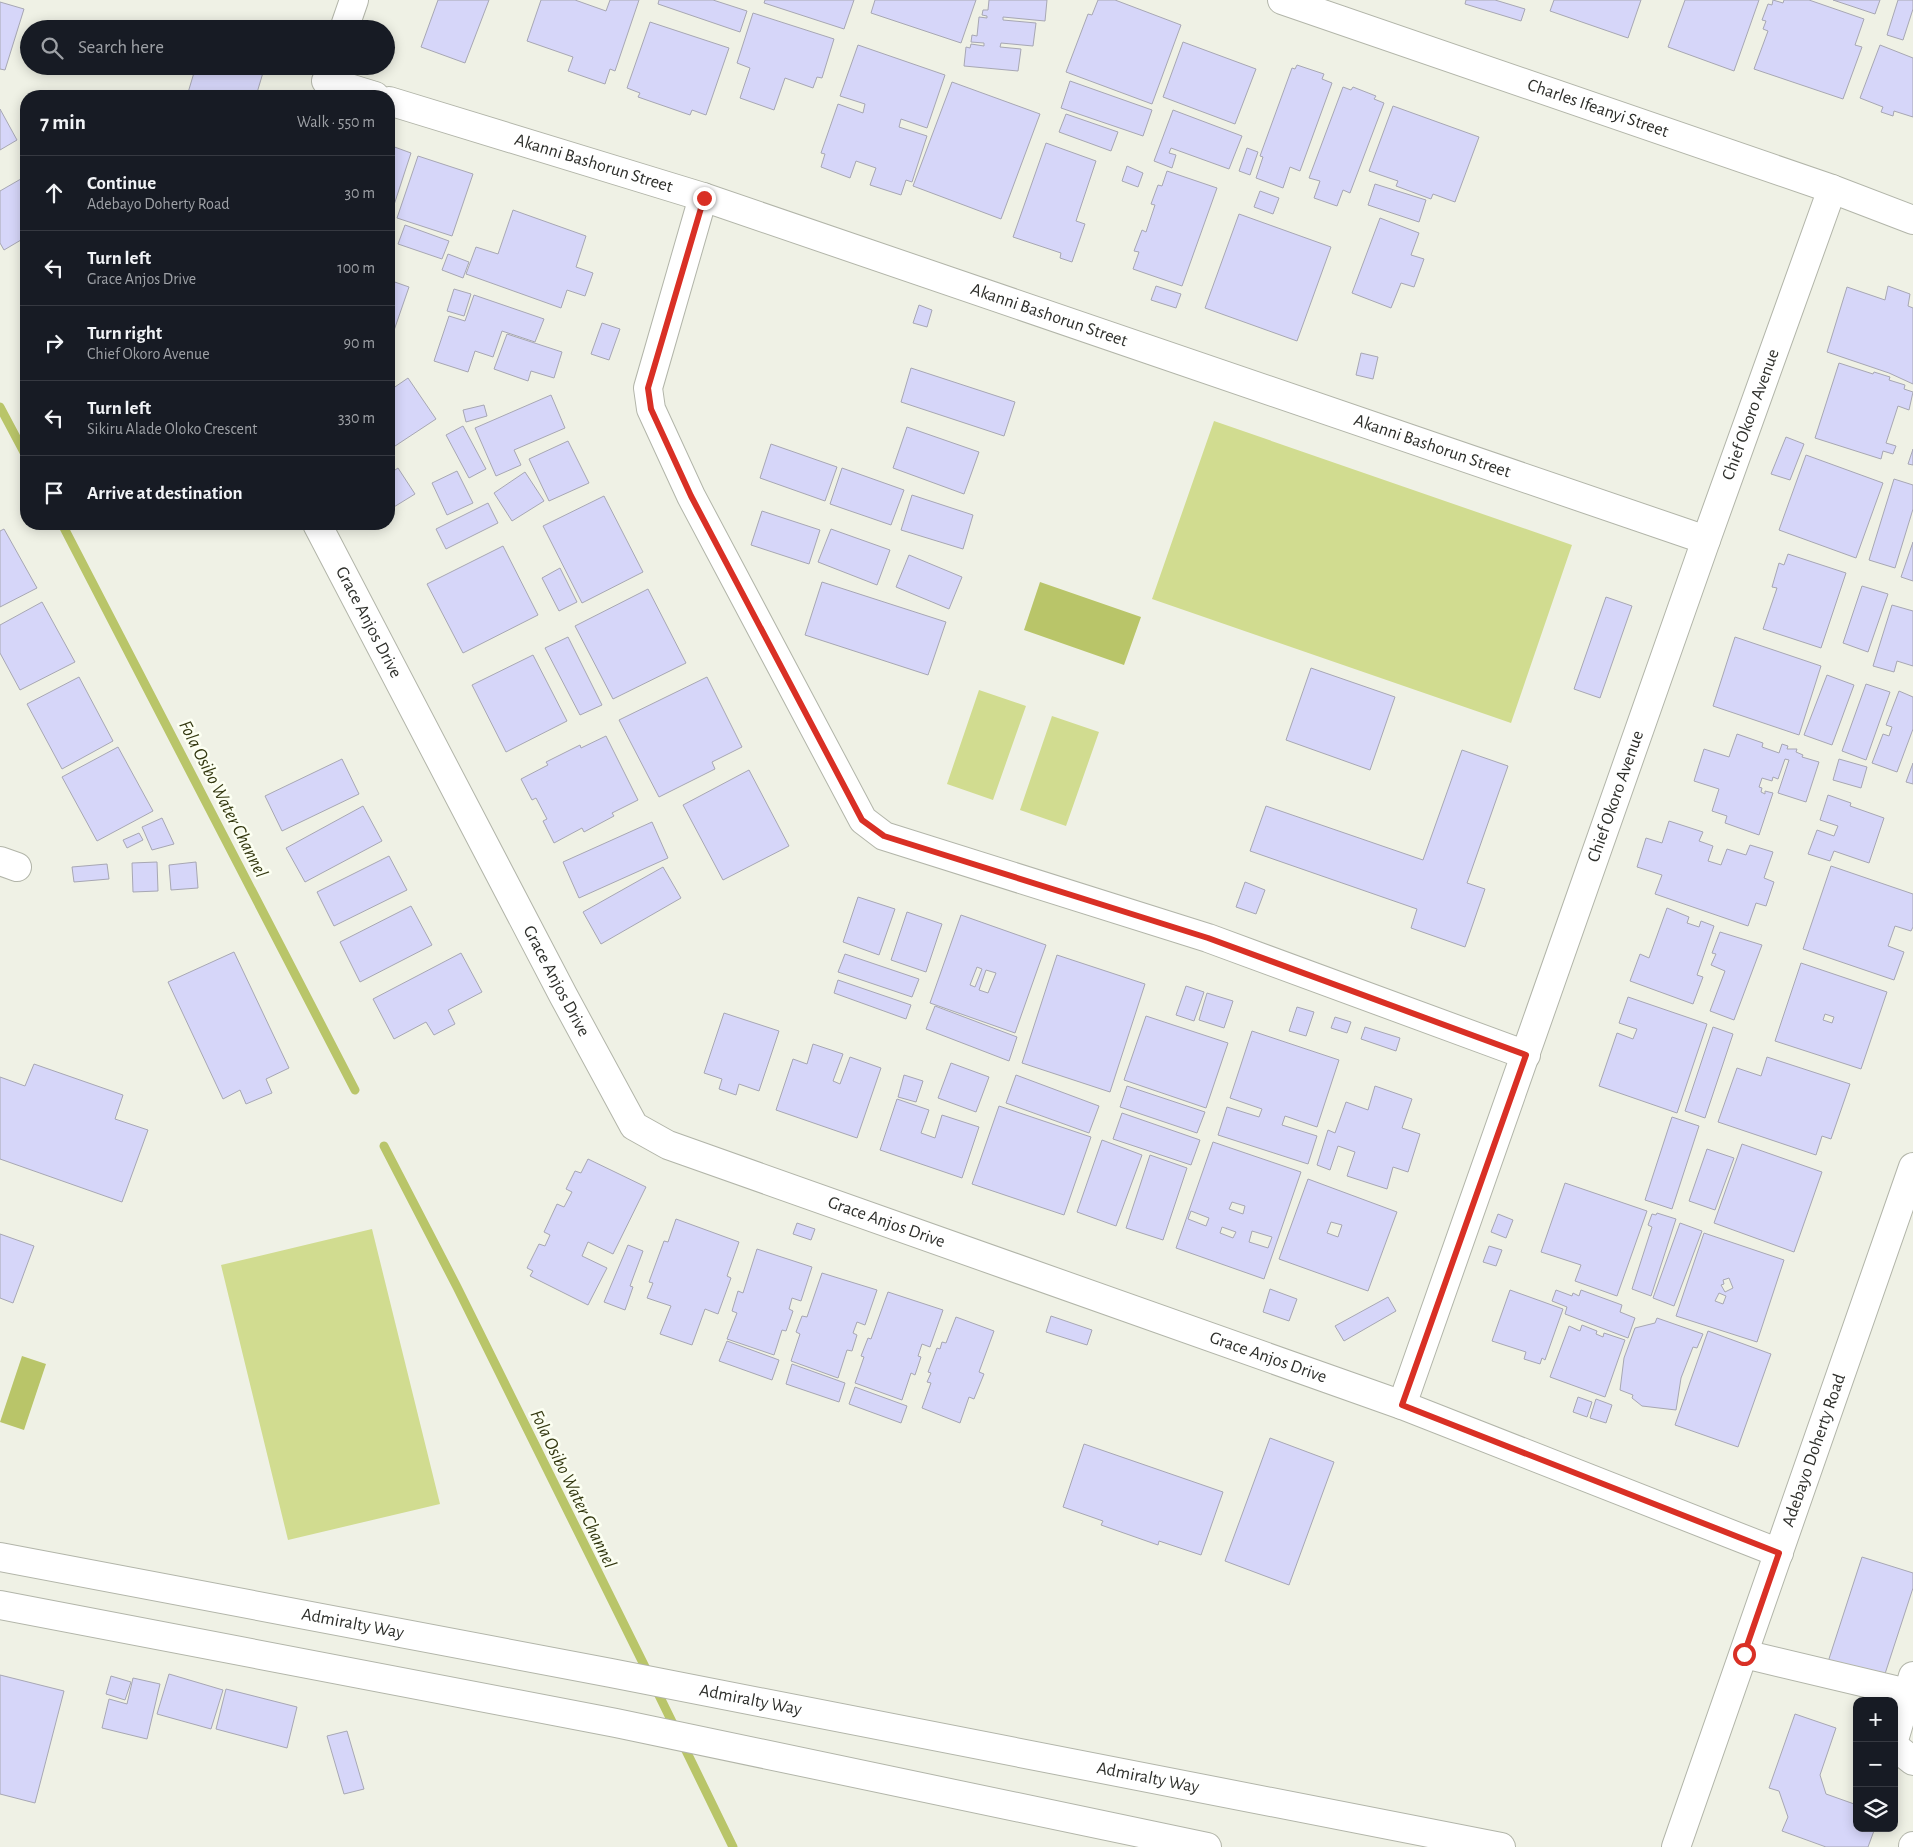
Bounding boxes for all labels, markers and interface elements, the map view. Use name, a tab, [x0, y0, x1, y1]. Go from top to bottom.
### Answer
search box	[20, 20, 395, 75]
icon: search	[38, 34, 66, 62]
text: Search here	[78, 38, 164, 57]
street label: Charles Ifeanyi Street	[1525, 76, 1671, 141]
text: 7 min	[40, 112, 86, 133]
text: Walk · 550 m	[297, 114, 375, 130]
street label: Akanni Bashorun Street	[512, 131, 675, 196]
text: Continue	[87, 174, 156, 193]
icon: ahead	[40, 179, 68, 207]
text: 30 m	[345, 185, 375, 201]
route end	[693, 187, 716, 210]
text: Adebayo Doherty Road	[87, 196, 230, 212]
text: Turn left	[87, 249, 151, 268]
icon: left	[40, 254, 68, 282]
text: 100 m	[337, 260, 375, 276]
text: Grace Anjos Drive	[87, 271, 196, 287]
street label: Akanni Bashorun Street	[968, 280, 1130, 351]
text: Turn right	[87, 324, 162, 343]
icon: right	[40, 329, 68, 357]
text: 90 m	[344, 335, 375, 351]
text: Chief Okoro Avenue	[87, 346, 210, 362]
street label: Chief Okoro Avenue	[1719, 347, 1783, 483]
text: Turn left	[87, 399, 151, 418]
icon: left	[40, 404, 68, 432]
text: 330 m	[338, 410, 375, 426]
street label: Akanni Bashorun Street	[1352, 411, 1513, 482]
text: Sikiru Alade Oloko Crescent	[87, 421, 257, 437]
icon: arrive	[40, 479, 68, 507]
text: Arrive at destination	[87, 484, 243, 503]
street label: Grace Anjos Drive	[332, 564, 405, 681]
water label: Fola Osibo Water Channel	[175, 717, 271, 881]
street label: Chief Okoro Avenue	[1584, 728, 1647, 865]
street label: Grace Anjos Drive	[519, 923, 593, 1040]
street label: Grace Anjos Drive	[825, 1193, 947, 1251]
street label: Grace Anjos Drive	[1207, 1329, 1329, 1387]
street label: Adebayo Doherty Road	[1779, 1372, 1849, 1529]
water label: Fola Osibo Water Channel	[526, 1407, 620, 1571]
street label: Admiralty Way	[300, 1605, 406, 1643]
route start	[1733, 1643, 1756, 1666]
street label: Admiralty Way	[698, 1681, 803, 1719]
map controls	[1853, 1697, 1898, 1832]
button: +	[1853, 1697, 1898, 1742]
button: −	[1853, 1742, 1898, 1787]
street label: Admiralty Way	[1095, 1759, 1201, 1797]
button: layers	[1853, 1787, 1898, 1832]

